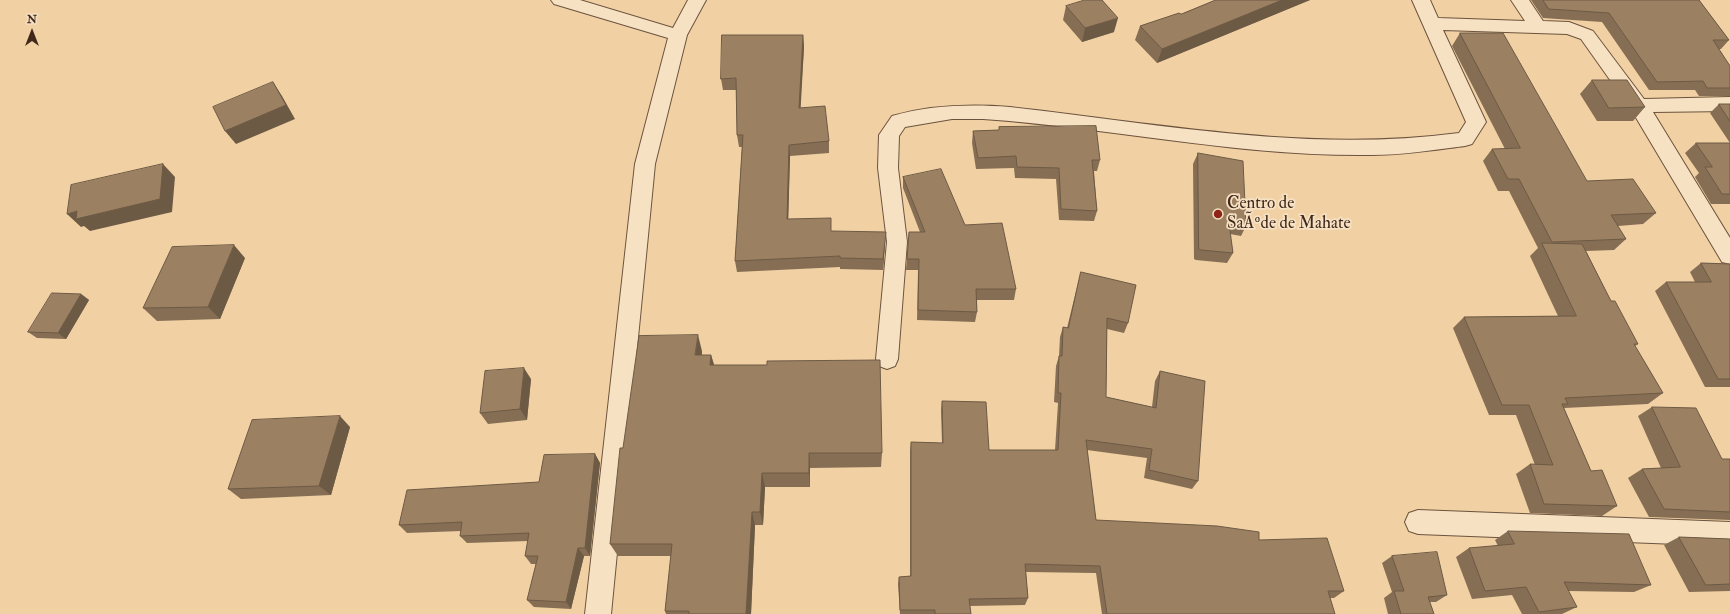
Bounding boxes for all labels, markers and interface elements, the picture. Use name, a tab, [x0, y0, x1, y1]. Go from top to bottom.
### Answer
north arrow	[12, 12, 52, 52]
text: N	[27, 13, 37, 26]
place label: Centro de SaÃºde de Mahate	[1227, 194, 1351, 234]
marker: Centro de SaÃºde de Mahate	[1212, 208, 1224, 220]

